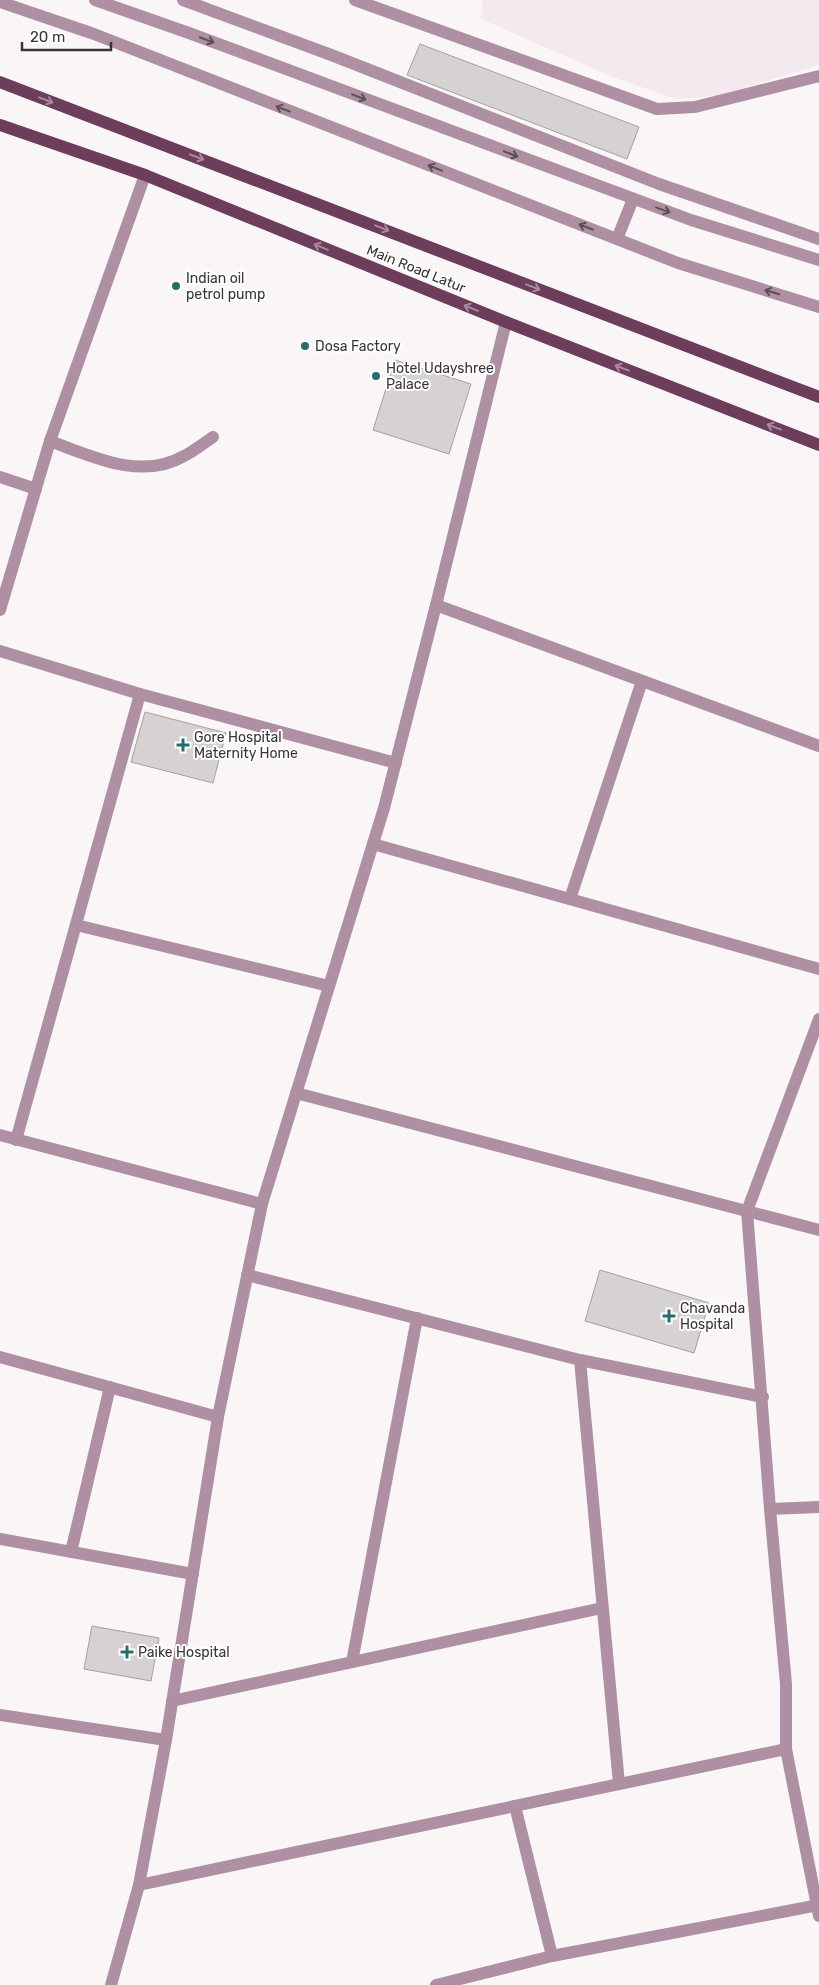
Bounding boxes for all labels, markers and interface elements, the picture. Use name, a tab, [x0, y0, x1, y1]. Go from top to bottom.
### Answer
scale bar	[22, 20, 111, 52]
text: 20 m	[30, 28, 65, 46]
one-way arrow	[199, 35, 214, 45]
one-way arrow	[351, 92, 366, 102]
one-way arrow	[38, 96, 53, 105]
one-way arrow	[276, 104, 292, 113]
one-way arrow	[503, 150, 518, 159]
one-way arrow	[190, 154, 205, 163]
one-way arrow	[428, 163, 443, 172]
one-way arrow	[655, 206, 671, 215]
one-way arrow	[579, 222, 594, 232]
one-way arrow	[374, 224, 389, 233]
one-way arrow	[313, 241, 328, 250]
street label: Main Road Latur	[364, 241, 469, 297]
place label: Indian oil petrol pump	[186, 270, 265, 303]
marker: Indian oil petrol pump	[170, 280, 182, 292]
one-way arrow	[526, 283, 541, 292]
one-way arrow	[765, 287, 781, 297]
one-way arrow	[464, 303, 479, 312]
place label: Dosa Factory	[315, 338, 401, 355]
marker: Dosa Factory	[299, 340, 311, 352]
place label: Hotel Udayshree Palace	[386, 360, 494, 393]
one-way arrow	[615, 362, 630, 372]
marker: Hotel Udayshree Palace	[370, 370, 382, 382]
one-way arrow	[766, 422, 782, 431]
place label: Gore Hospital Maternity Home	[194, 729, 298, 762]
marker: Gore Hospital Maternity Home	[176, 738, 190, 752]
place label: Chavanda Hospital	[680, 1300, 745, 1333]
marker: Chavanda Hospital	[662, 1309, 676, 1323]
place label: Paike Hospital	[138, 1644, 230, 1661]
marker: Paike Hospital	[120, 1645, 134, 1659]

